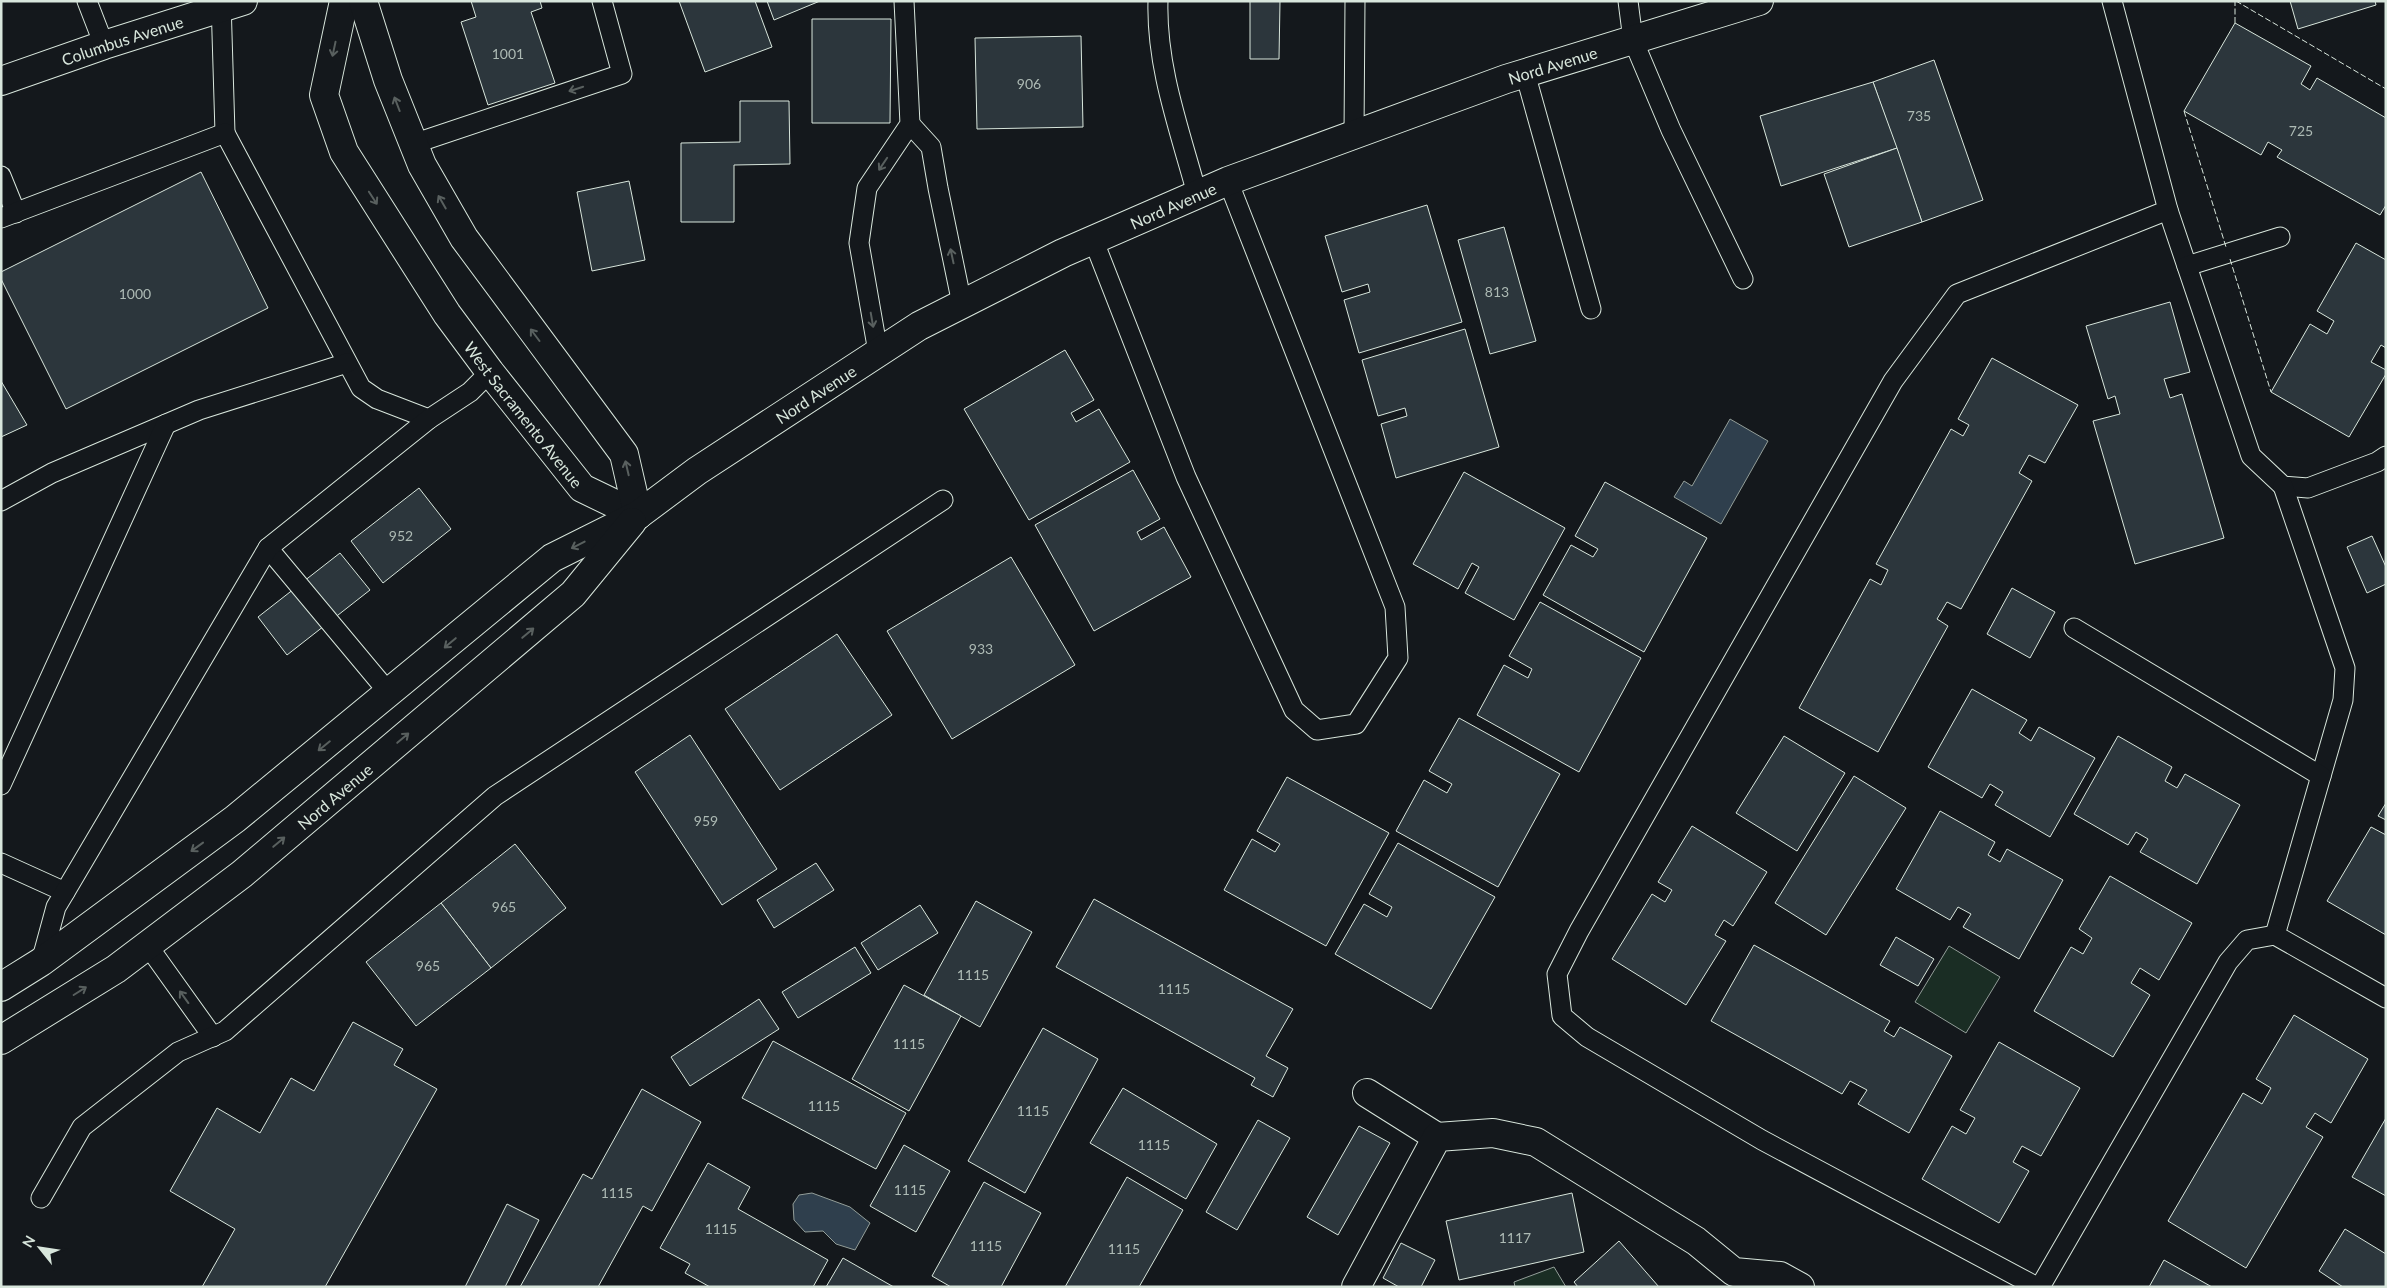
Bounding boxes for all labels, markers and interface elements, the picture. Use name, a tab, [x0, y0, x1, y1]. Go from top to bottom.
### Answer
street label: Columbus Avenue	[59, 11, 185, 69]
one-way arrow	[329, 41, 338, 57]
street label: Nord Avenue	[1506, 42, 1599, 87]
house number: 1001	[492, 45, 524, 62]
house number: 906	[1017, 75, 1041, 92]
one-way arrow	[568, 85, 584, 94]
one-way arrow	[392, 96, 401, 111]
house number: 735	[1907, 107, 1931, 124]
house number: 725	[2289, 122, 2313, 139]
one-way arrow	[878, 157, 888, 171]
street label: Nord Avenue	[1127, 178, 1219, 232]
one-way arrow	[369, 191, 379, 205]
one-way arrow	[437, 195, 447, 209]
one-way arrow	[947, 248, 957, 264]
house number: 813	[1485, 283, 1509, 300]
house number: 1000	[119, 285, 151, 302]
one-way arrow	[868, 312, 878, 328]
one-way arrow	[530, 328, 540, 342]
street label: West Sacramento Avenue	[461, 337, 587, 491]
street label: Nord Avenue	[772, 361, 859, 427]
one-way arrow	[622, 460, 631, 476]
house number: 952	[389, 527, 413, 544]
one-way arrow	[571, 540, 586, 550]
one-way arrow	[521, 627, 534, 639]
one-way arrow	[443, 637, 456, 649]
house number: 933	[969, 640, 993, 657]
one-way arrow	[397, 732, 410, 743]
one-way arrow	[318, 741, 331, 752]
street label: Nord Avenue	[293, 759, 376, 833]
house number: 959	[694, 812, 718, 829]
one-way arrow	[272, 837, 285, 848]
one-way arrow	[190, 842, 204, 852]
house number: 965	[492, 898, 516, 915]
house number: 965	[416, 957, 440, 974]
house number: 1115	[957, 966, 989, 983]
house number: 1115	[1158, 980, 1190, 997]
one-way arrow	[73, 986, 87, 996]
one-way arrow	[179, 990, 189, 1004]
house number: 1115	[893, 1035, 925, 1052]
house number: 1115	[808, 1097, 840, 1114]
house number: 1115	[1017, 1102, 1049, 1119]
house number: 1115	[1138, 1136, 1170, 1153]
house number: 1115	[894, 1181, 926, 1198]
house number: 1115	[601, 1184, 633, 1201]
house number: 1115	[705, 1220, 737, 1237]
north arrow	[15, 1223, 65, 1273]
house number: 1117	[1499, 1229, 1531, 1246]
text: N	[18, 1232, 38, 1250]
house number: 1115	[970, 1237, 1002, 1254]
house number: 1115	[1108, 1240, 1140, 1257]

